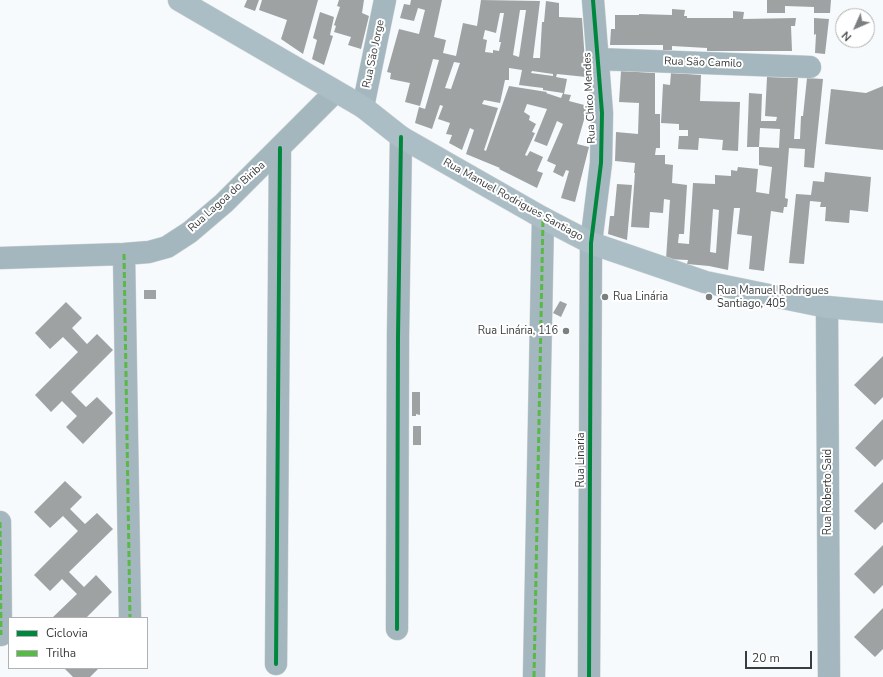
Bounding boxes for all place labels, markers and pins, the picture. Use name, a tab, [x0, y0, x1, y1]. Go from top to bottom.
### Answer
place label: Rua Manuel Rodrigues Santiago, 405	[717, 284, 829, 310]
place label: Rua Linária	[613, 290, 668, 304]
marker: Rua Linária	[600, 292, 610, 302]
marker: Rua Manuel Rodrigues Santiago, 405	[704, 292, 714, 302]
place label: Rua Linária, 116	[478, 324, 558, 338]
marker: Rua Linária, 116	[561, 326, 571, 336]

